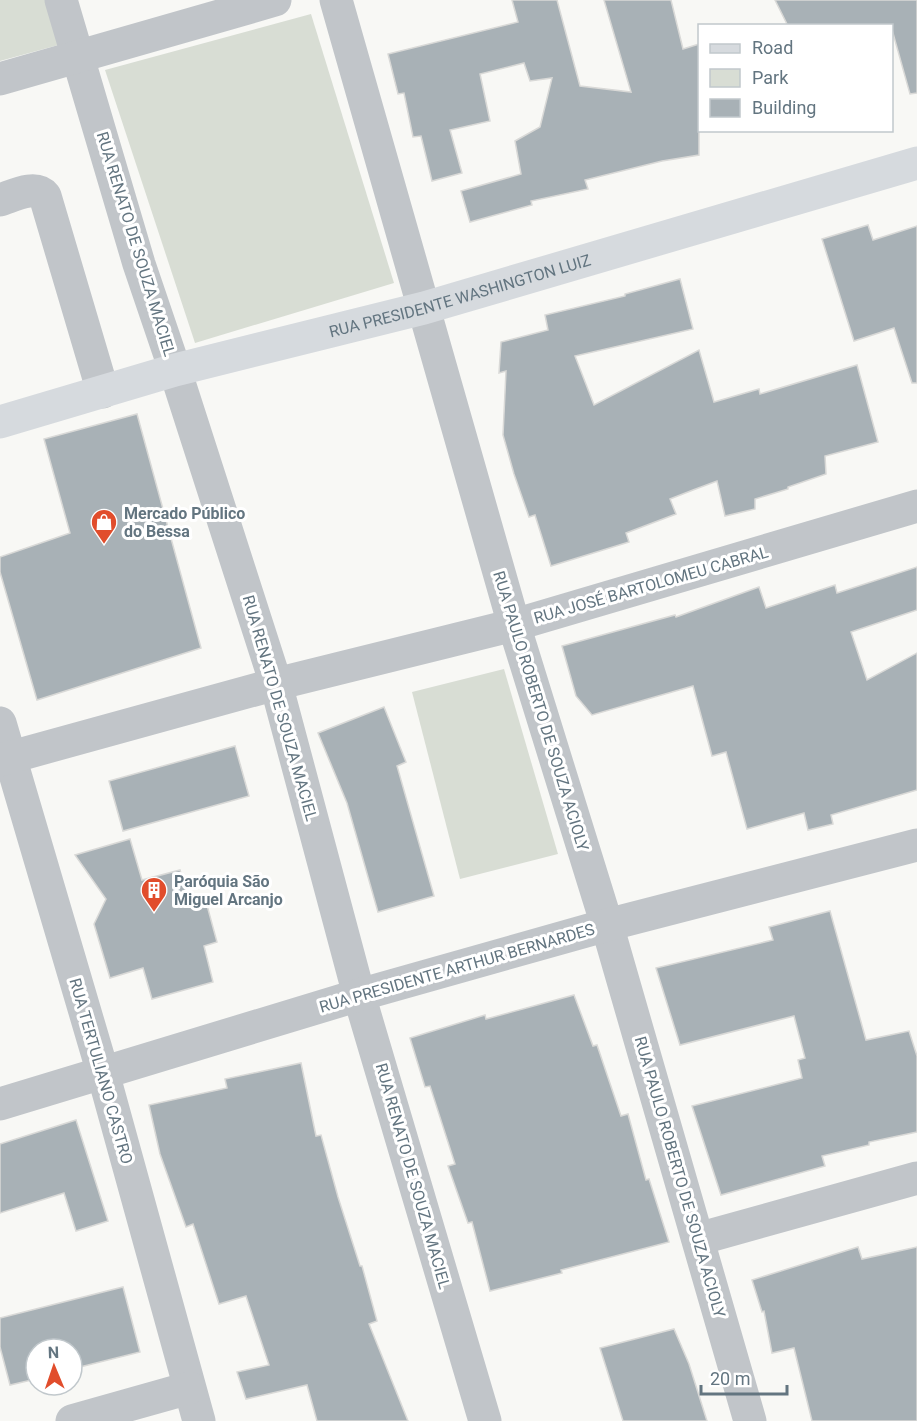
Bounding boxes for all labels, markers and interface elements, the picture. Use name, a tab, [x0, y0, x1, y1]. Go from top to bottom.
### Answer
legend	[698, 24, 893, 132]
text: Road	[752, 37, 793, 58]
text: Park	[752, 67, 789, 88]
text: Building	[752, 97, 816, 118]
street label: RUA RENATO DE SOUZA MACIEL	[93, 129, 179, 359]
street label: RUA PRESIDENTE WASHINGTON LUIZ	[327, 250, 593, 341]
place label: Mercado Público do Bessa	[124, 504, 245, 541]
shop icon: Mercado Público do Bessa	[89, 507, 119, 545]
street label: RUA JOSÉ BARTOLOMEU CABRAL	[532, 542, 771, 628]
street label: RUA PAULO ROBERTO DE SOUZA ACIOLY	[489, 569, 593, 854]
street label: RUA RENATO DE SOUZA MACIEL	[239, 593, 322, 824]
place label: Paróquia São Miguel Arcanjo	[174, 872, 283, 909]
building icon: Paróquia São Miguel Arcanjo	[139, 875, 169, 913]
street label: RUA PRESIDENTE ARTHUR BERNARDES	[317, 920, 597, 1016]
street label: RUA TERTULIANO CASTRO	[65, 976, 137, 1166]
street label: RUA PAULO ROBERTO DE SOUZA ACIOLY	[631, 1034, 729, 1320]
street label: RUA RENATO DE SOUZA MACIEL	[372, 1061, 455, 1292]
north arrow	[24, 1337, 84, 1397]
text: N	[48, 1343, 59, 1362]
scale bar	[701, 1358, 786, 1396]
text: 20 m	[710, 1368, 750, 1389]

